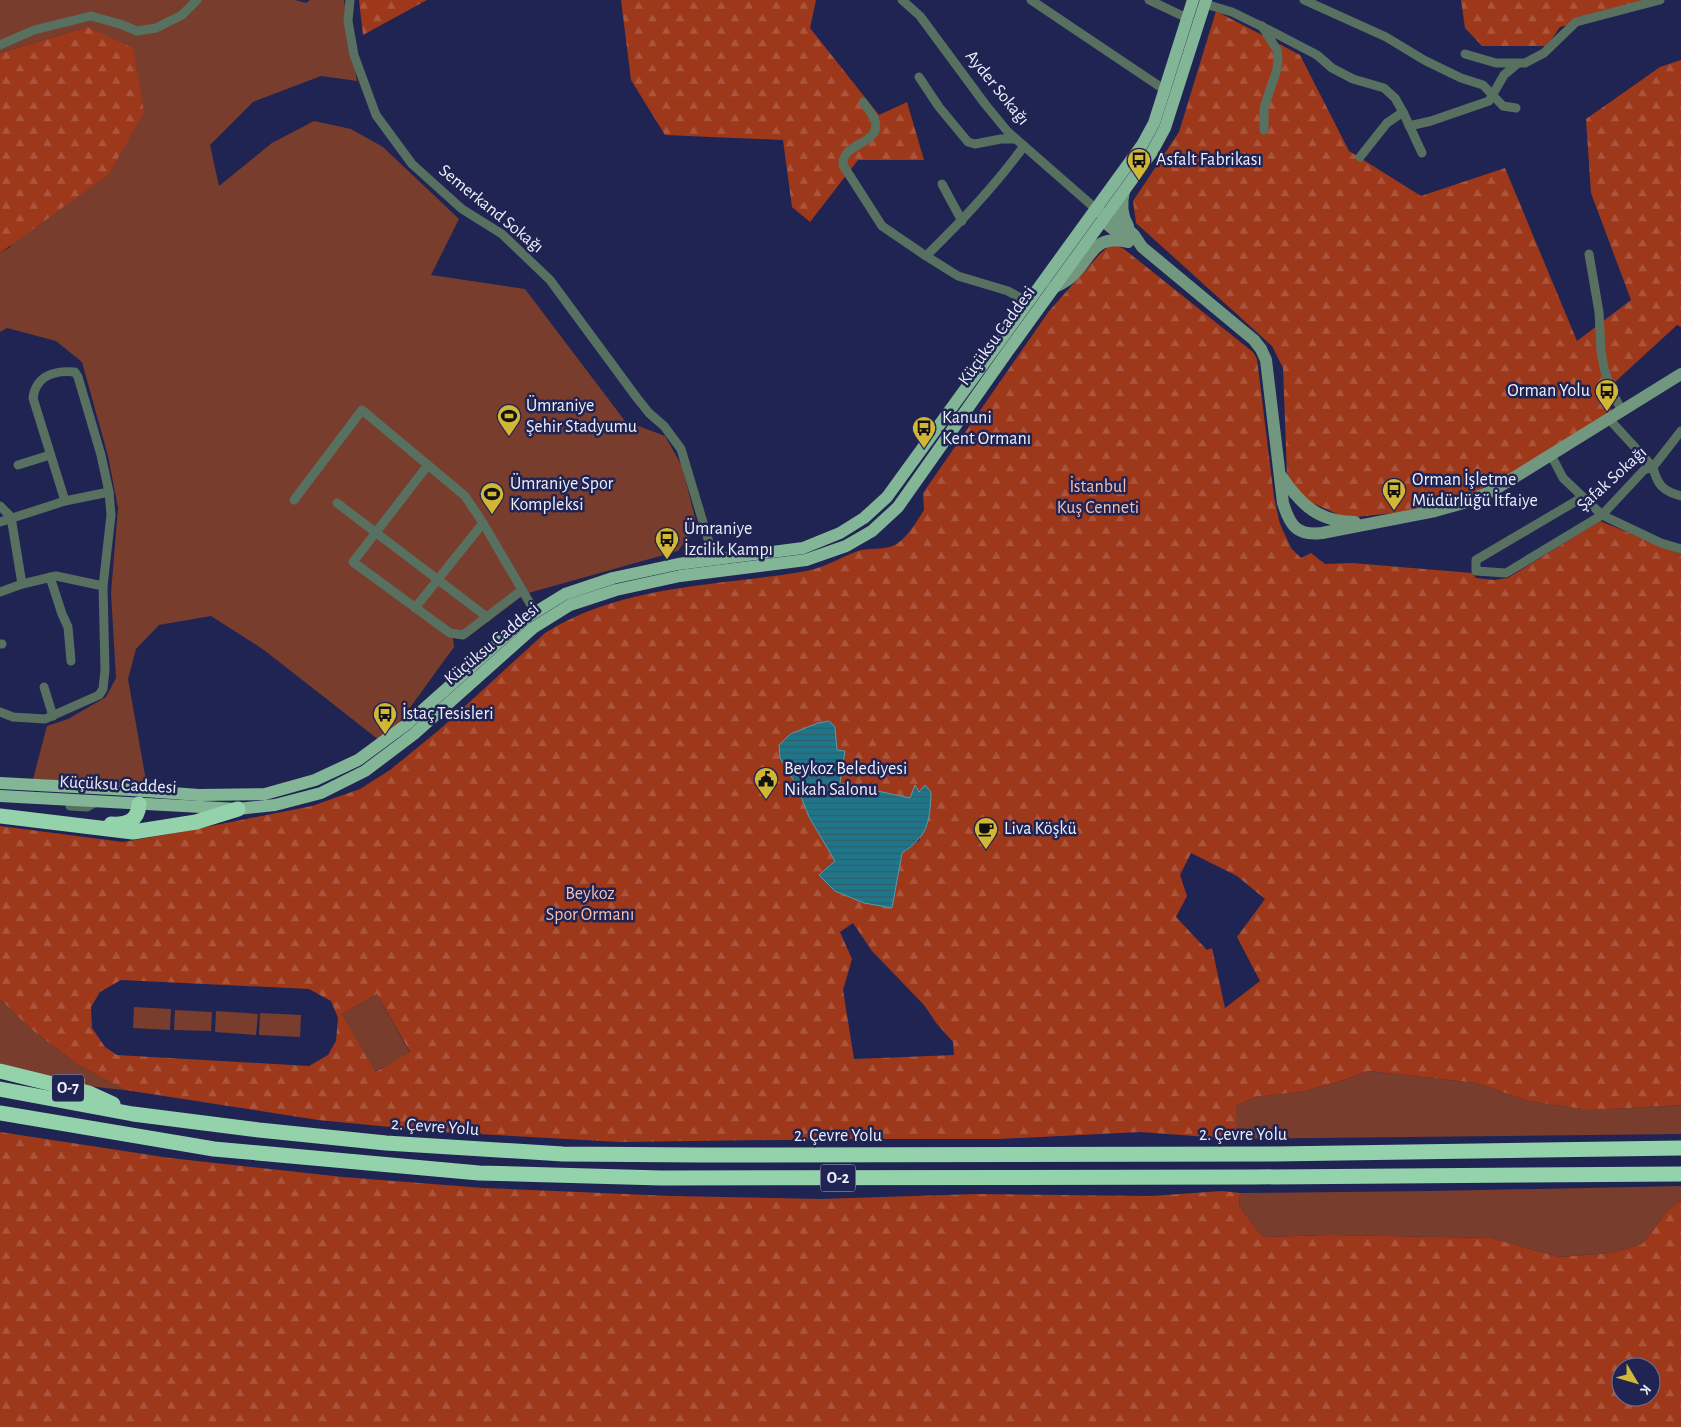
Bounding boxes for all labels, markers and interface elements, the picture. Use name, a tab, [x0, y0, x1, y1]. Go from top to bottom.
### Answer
street label: Ayder Sokağı	[962, 47, 1032, 129]
bus stop icon: Asfalt Fabrikası	[1126, 147, 1152, 181]
place label: Asfalt Fabrikası	[1156, 151, 1262, 169]
street label: Semerkand Sokağı	[435, 161, 547, 257]
street label: Küçüksu Caddesi	[955, 283, 1039, 389]
bus stop icon: Orman Yolu	[1594, 378, 1620, 412]
place label: Orman Yolu	[1507, 382, 1590, 400]
place label: Ümraniye Şehir Stadyumu	[526, 395, 637, 436]
sports icon: Ümraniye Şehir Stadyumu	[496, 403, 522, 437]
place label: Kanuni Kent Ormanı	[942, 409, 1031, 448]
bus stop icon: Kanuni Kent Ormanı	[911, 415, 937, 449]
street label: Şafak Sokağı	[1574, 443, 1650, 515]
place label: Orman İşletme Müdürlüğü İtfaiye	[1412, 469, 1538, 510]
place label: Ümraniye Spor Kompleksi	[510, 473, 614, 514]
park label: İstanbul Kuş Cenneti	[1057, 476, 1139, 517]
bus stop icon: Orman İşletme Müdürlüğü İtfaiye	[1381, 477, 1407, 511]
sports icon: Ümraniye Spor Kompleksi	[479, 481, 505, 515]
place label: Ümraniye İzcilik Kampı	[684, 518, 773, 559]
bus stop icon: Ümraniye İzcilik Kampı	[654, 526, 680, 560]
street label: Küçüksu Caddesi	[441, 599, 543, 689]
bus stop icon: İstaç Tesisleri	[372, 701, 398, 735]
place label: İstaç Tesisleri	[402, 703, 494, 723]
place label: Beykoz Belediyesi Nikah Salonu	[784, 760, 907, 799]
public building icon: Beykoz Belediyesi Nikah Salonu	[753, 766, 779, 800]
street label: Küçüksu Caddesi	[59, 773, 177, 797]
cafe icon: Liva Köşkü	[973, 816, 999, 850]
place label: Liva Köşkü	[1004, 820, 1077, 838]
park label: Beykoz Spor Ormanı	[546, 885, 634, 924]
road number: O-7	[52, 1074, 84, 1102]
street label: 2. Çevre Yolu	[390, 1115, 480, 1139]
street label: 2. Çevre Yolu	[1199, 1126, 1287, 1144]
street label: 2. Çevre Yolu	[794, 1127, 882, 1145]
road number: O-2	[820, 1164, 856, 1192]
north arrow	[1611, 1357, 1661, 1407]
text: K	[1637, 1382, 1653, 1398]

